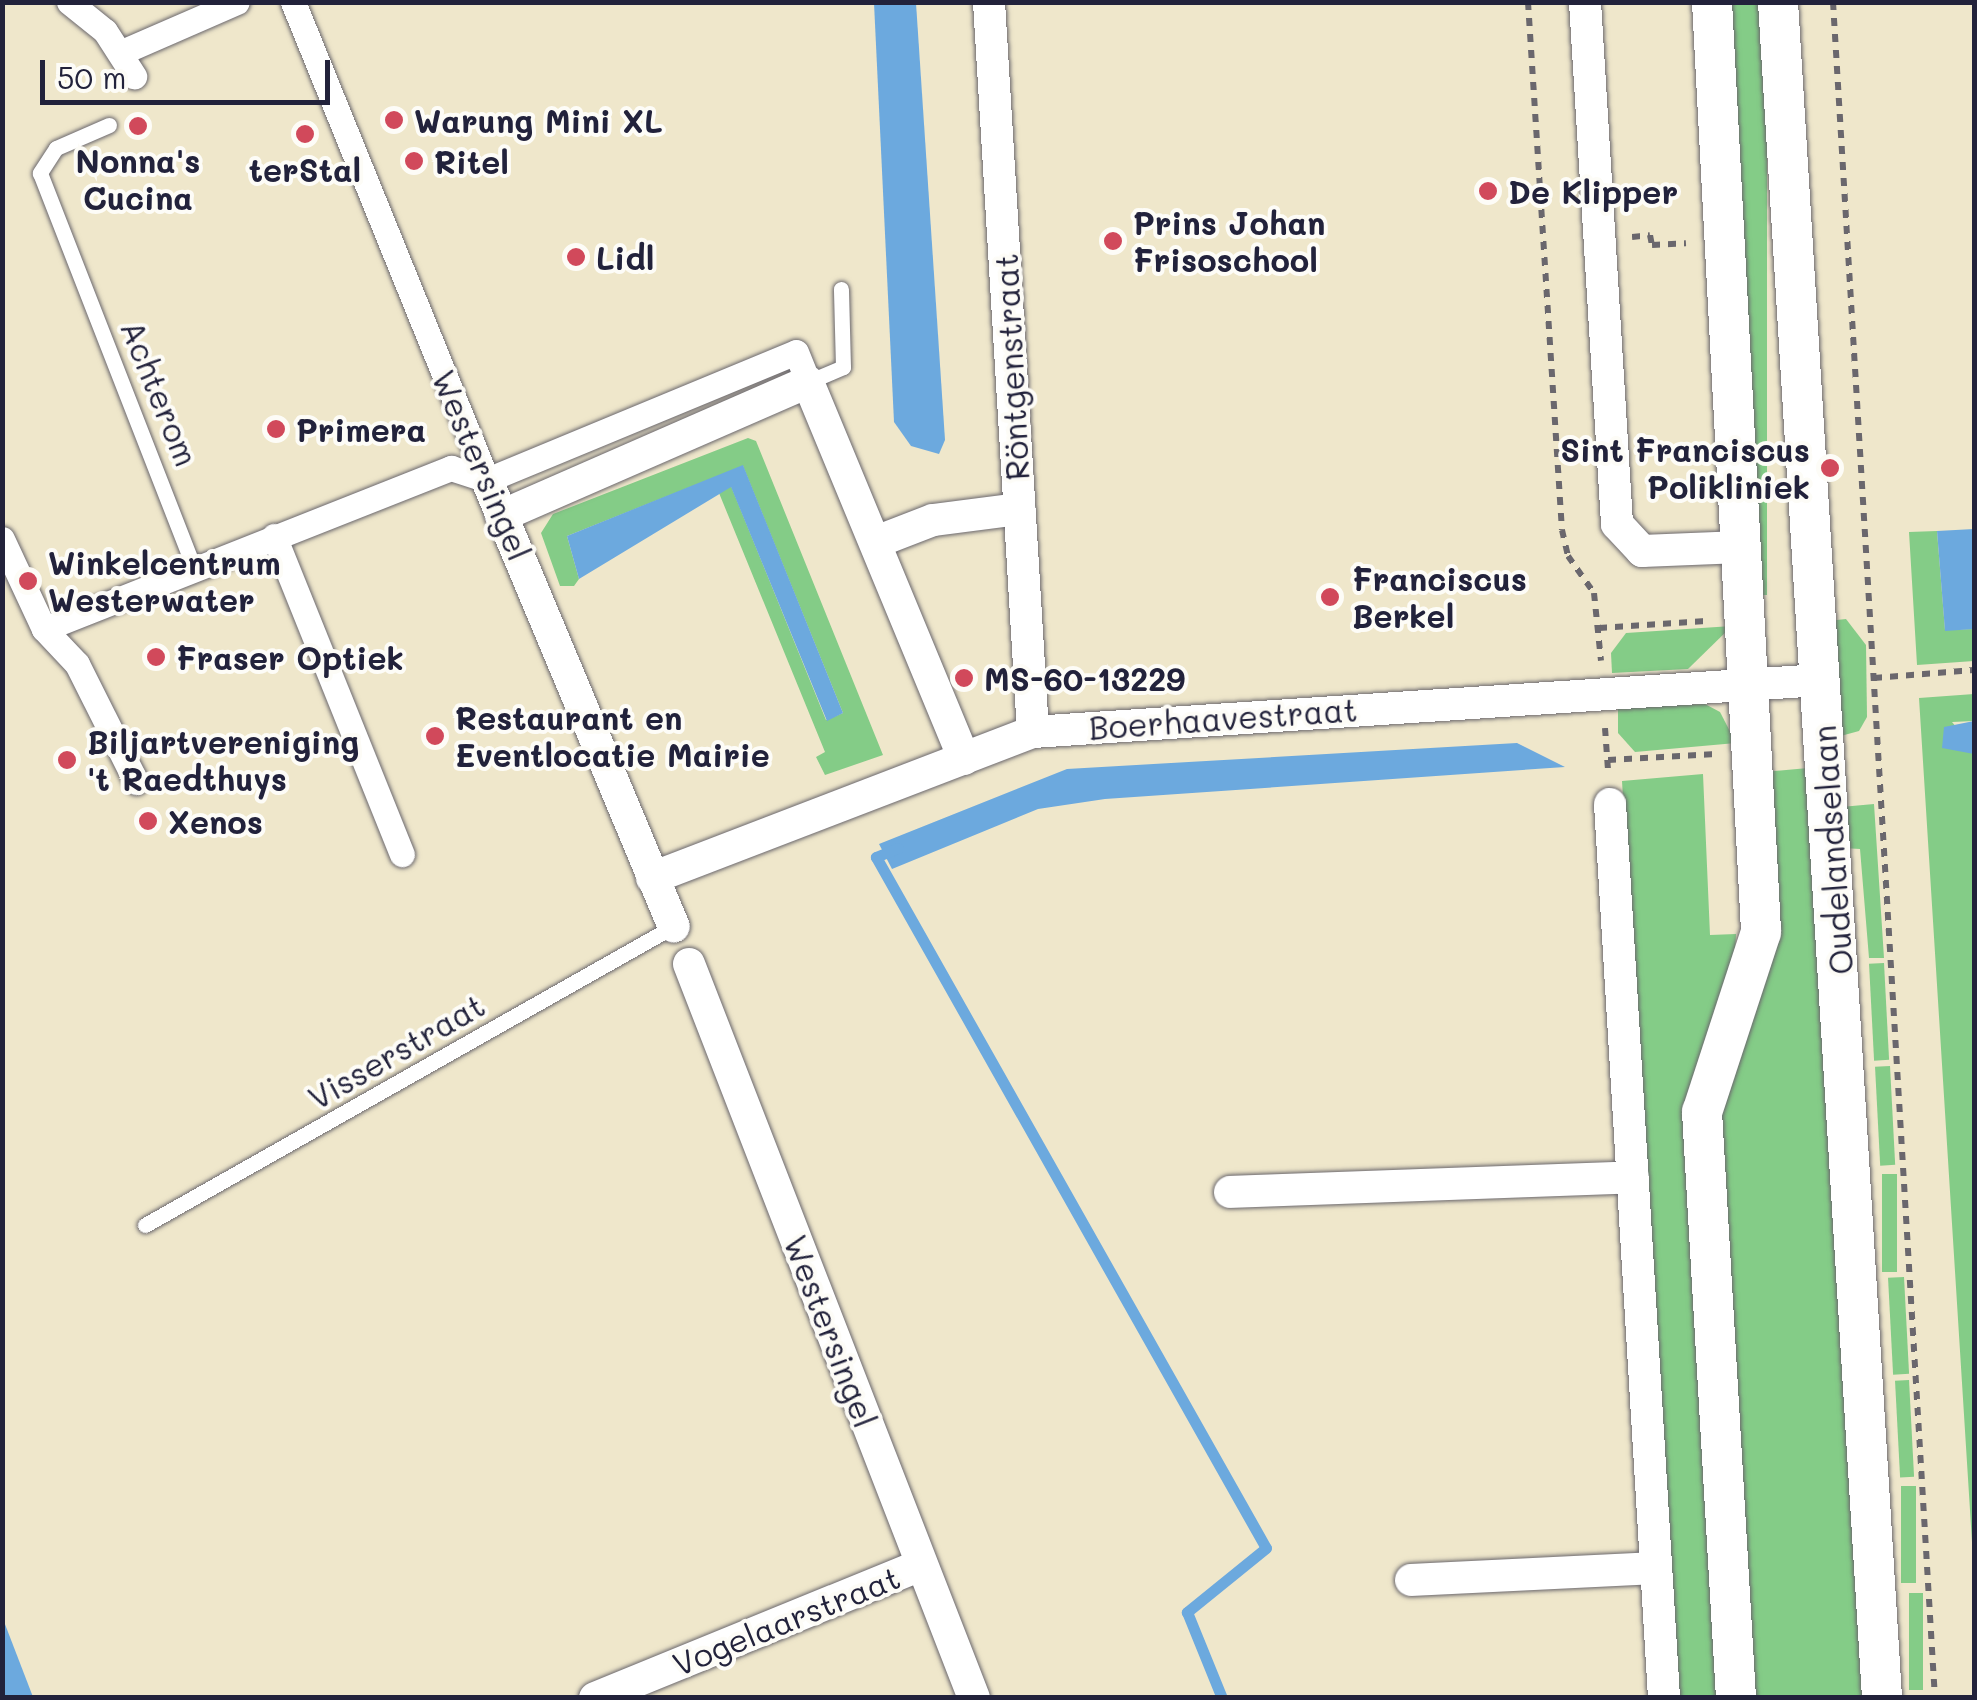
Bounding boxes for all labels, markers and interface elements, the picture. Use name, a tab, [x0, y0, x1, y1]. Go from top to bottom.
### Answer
scale bar	[45, 40, 335, 102]
text: 50 m	[57, 57, 127, 97]
place label: Warung Mini XL	[414, 101, 663, 139]
marker: Warung Mini XL	[383, 109, 405, 131]
marker: Nonna's Cucina	[127, 115, 149, 137]
marker: terStal	[294, 123, 316, 145]
place label: Nonna's Cucina	[76, 142, 200, 217]
place label: Ritel	[434, 142, 509, 180]
place label: terStal	[249, 150, 361, 188]
marker: Ritel	[403, 150, 425, 172]
place label: De Klipper	[1508, 172, 1678, 210]
marker: De Klipper	[1477, 180, 1499, 202]
place label: Prins Johan Frisoschool	[1133, 204, 1325, 279]
marker: Prins Johan Frisoschool	[1102, 230, 1124, 252]
place label: Lidl	[596, 238, 654, 276]
marker: Lidl	[565, 246, 587, 268]
street label: Röntgenstraat	[986, 253, 1036, 481]
street label: Achterom	[113, 315, 207, 471]
street label: Westersingel	[425, 364, 539, 566]
place label: Primera	[296, 410, 426, 448]
marker: Primera	[265, 418, 287, 440]
place label: Sint Franciscus Polikliniek	[1560, 431, 1810, 506]
marker: Sint Franciscus Polikliniek	[1819, 457, 1841, 479]
place label: Winkelcentrum Westerwater	[48, 544, 281, 619]
place label: Franciscus Berkel	[1352, 560, 1527, 635]
marker: Winkelcentrum Westerwater	[17, 570, 39, 592]
marker: Franciscus Berkel	[1317, 584, 1343, 610]
place label: Fraser Optiek	[176, 638, 404, 676]
marker: Fraser Optiek	[145, 646, 167, 668]
place label: MS-60-13229	[984, 659, 1185, 697]
marker: MS-60-13229	[953, 667, 975, 689]
street label: Boerhaavestraat	[1087, 689, 1359, 747]
place label: Restaurant en Eventlocatie Mairie	[455, 699, 770, 774]
place label: Biljartvereniging 't Raedthuys	[87, 723, 359, 798]
street label: Oudelandselaan	[1804, 724, 1860, 976]
marker: Restaurant en Eventlocatie Mairie	[424, 725, 446, 747]
marker: Biljartvereniging 't Raedthuys	[56, 749, 78, 771]
place label: Xenos	[168, 802, 263, 840]
marker: Xenos	[137, 810, 159, 832]
street label: Visserstraat	[301, 985, 491, 1117]
street label: Westersingel	[777, 1229, 885, 1433]
street label: Vogelaarstraat	[667, 1557, 905, 1683]

